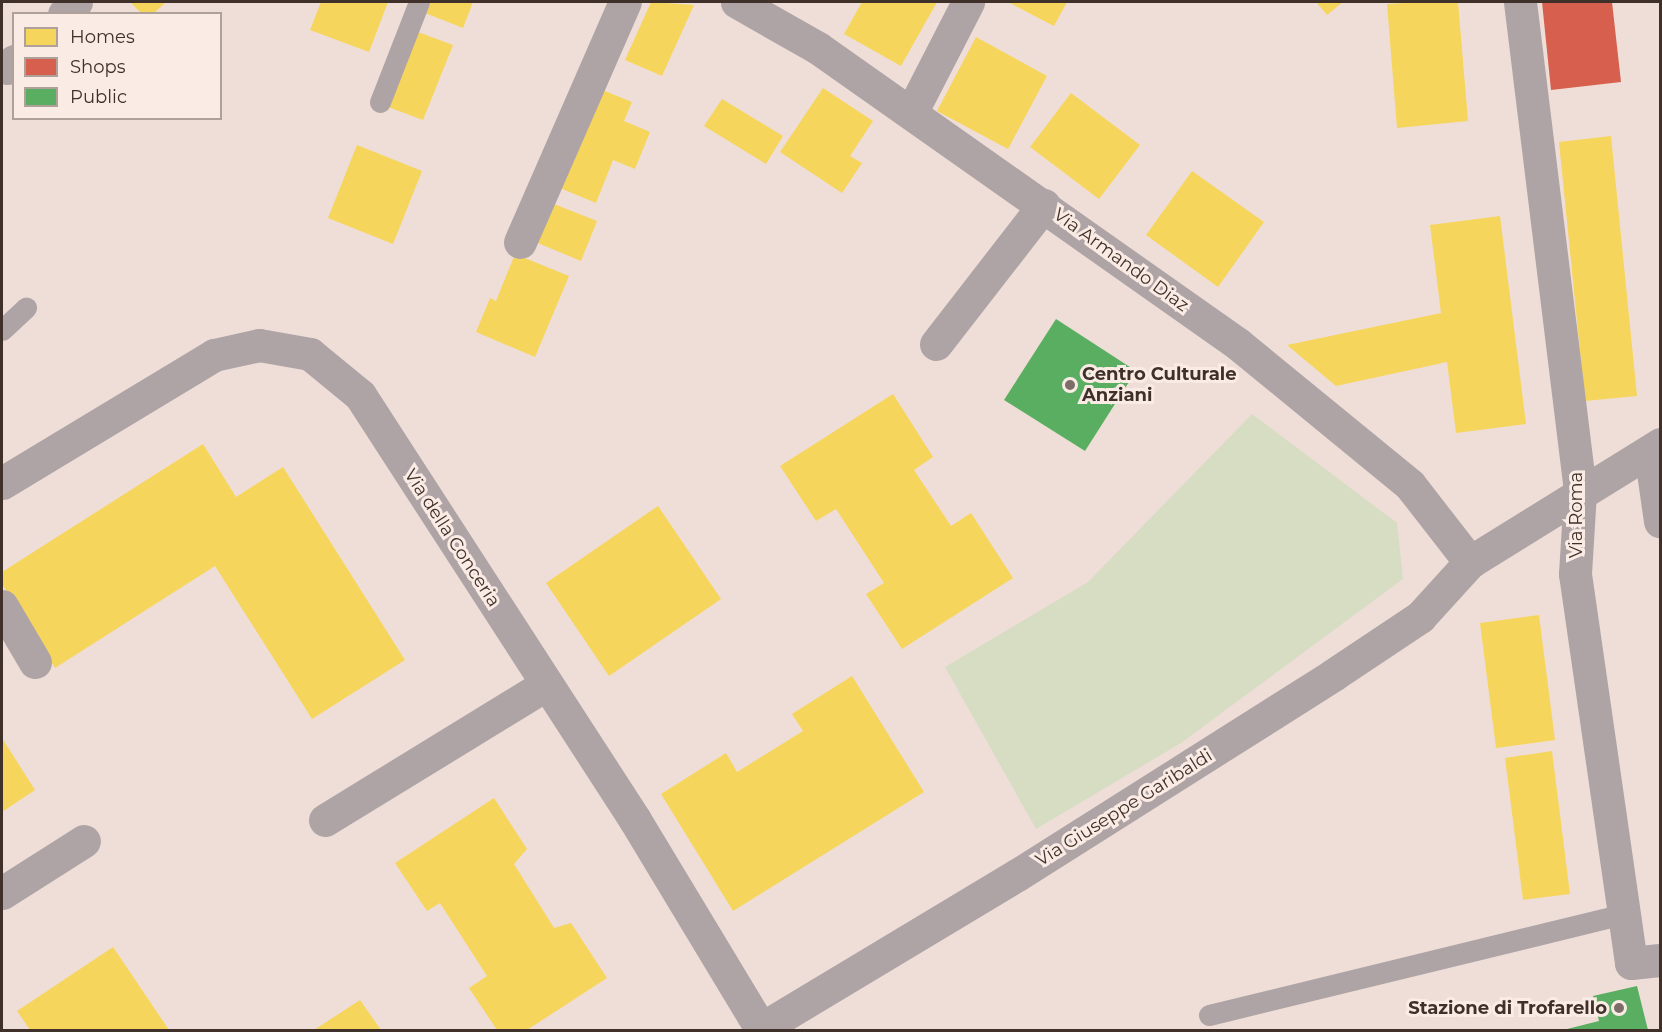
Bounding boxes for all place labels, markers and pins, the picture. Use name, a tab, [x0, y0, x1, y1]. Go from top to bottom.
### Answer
place label: Centro Culturale Anziani	[1082, 364, 1237, 406]
marker: Centro Culturale Anziani	[1063, 378, 1077, 392]
place label: Stazione di Trofarello	[1408, 997, 1607, 1019]
marker: Stazione di Trofarello	[1612, 1001, 1626, 1015]

